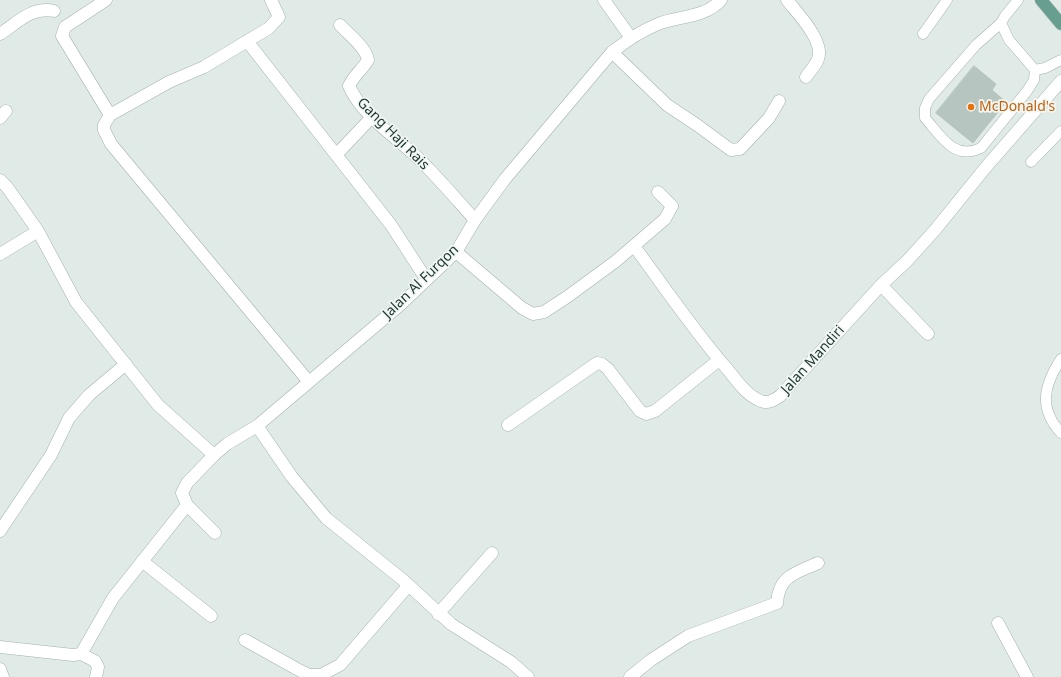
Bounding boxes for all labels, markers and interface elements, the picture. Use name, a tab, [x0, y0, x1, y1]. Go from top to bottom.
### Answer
street label: Gang Haji Rais	[354, 95, 432, 173]
place label: McDonald's	[979, 99, 1055, 115]
marker: McDonald's	[966, 102, 976, 112]
street label: Jalan Al Furqon	[380, 242, 462, 322]
street label: Jalan Mandiri	[778, 322, 848, 398]

